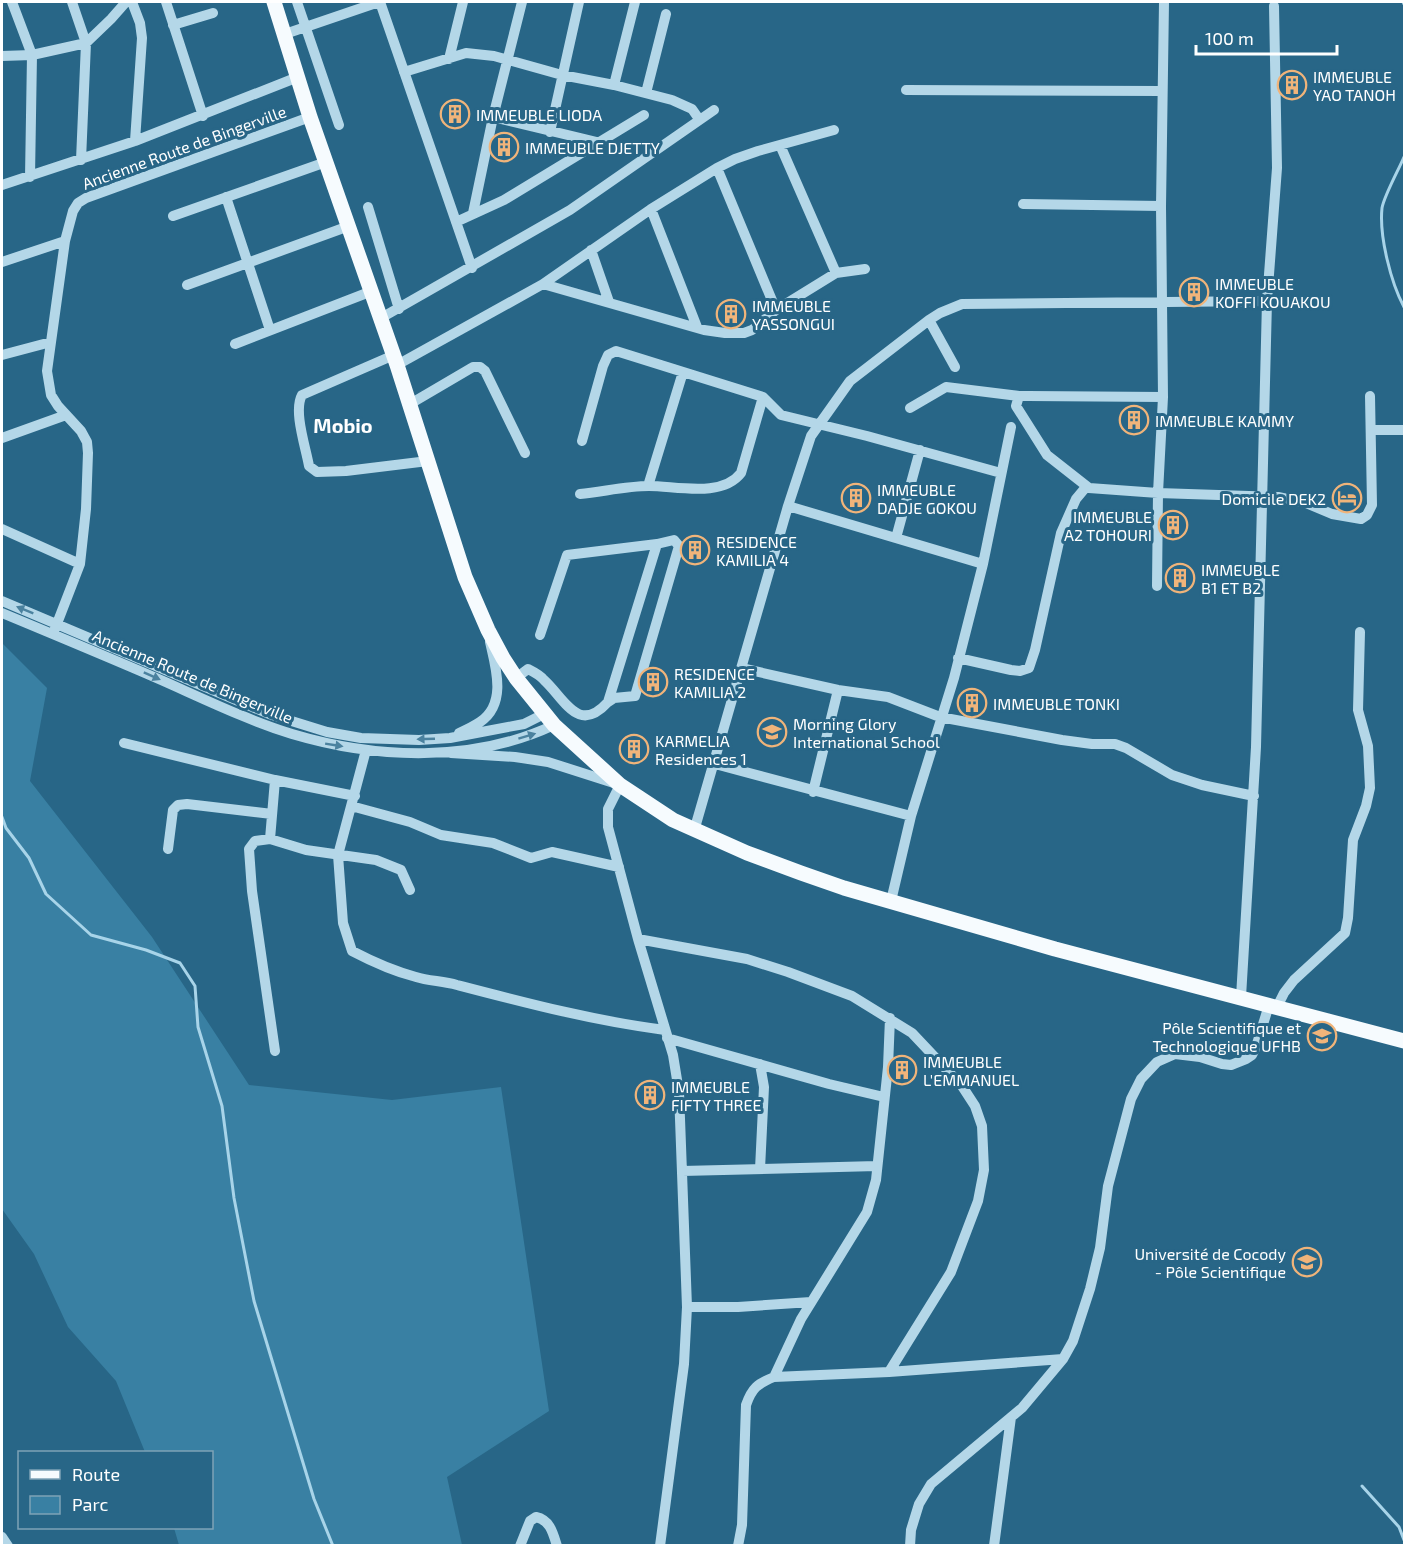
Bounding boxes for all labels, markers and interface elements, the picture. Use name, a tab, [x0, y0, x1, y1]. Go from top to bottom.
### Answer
scale bar	[1196, 18, 1337, 56]
text: 100 m	[1205, 27, 1254, 49]
place label: IMMEUBLE YAO TANOH	[1313, 67, 1396, 104]
building icon: IMMEUBLE YAO TANOH	[1276, 69, 1308, 101]
building icon: IMMEUBLE LIODA	[439, 98, 471, 130]
street label: Ancienne Route de Bingerville	[79, 101, 289, 193]
place label: IMMEUBLE LIODA	[476, 105, 602, 124]
building icon: IMMEUBLE DJETTY	[488, 131, 520, 163]
place label: IMMEUBLE DJETTY	[525, 138, 660, 157]
place label: IMMEUBLE KOFFI KOUAKOU	[1215, 274, 1331, 311]
building icon: IMMEUBLE KOFFI KOUAKOU	[1178, 276, 1210, 308]
place label: IMMEUBLE YASSONGUI	[752, 296, 835, 333]
building icon: IMMEUBLE YASSONGUI	[715, 298, 747, 330]
building icon: IMMEUBLE KAMMY	[1118, 404, 1150, 436]
place label: IMMEUBLE KAMMY	[1155, 411, 1294, 430]
district label: Mobio	[313, 413, 373, 437]
place label: IMMEUBLE DADJE GOKOU	[877, 480, 977, 517]
building icon: IMMEUBLE DADJE GOKOU	[840, 482, 872, 514]
hotel icon: Domicile DEK2	[1331, 482, 1363, 514]
place label: Domicile DEK2	[1222, 489, 1326, 508]
place label: IMMEUBLE A2 TOHOURI	[1064, 507, 1152, 544]
building icon: IMMEUBLE A2 TOHOURI	[1157, 509, 1189, 541]
place label: RESIDENCE KAMILIA 4	[716, 532, 797, 569]
building icon: RESIDENCE KAMILIA 4	[679, 534, 711, 566]
place label: IMMEUBLE B1 ET B2	[1201, 560, 1280, 597]
building icon: IMMEUBLE B1 ET B2	[1164, 562, 1196, 594]
one-way arrow	[15, 605, 33, 615]
street label: Ancienne Route de Bingerville	[90, 625, 296, 727]
place label: RESIDENCE KAMILIA 2	[674, 664, 755, 701]
building icon: RESIDENCE KAMILIA 2	[637, 666, 669, 698]
one-way arrow	[144, 672, 161, 681]
building icon: IMMEUBLE TONKI	[956, 687, 988, 719]
place label: IMMEUBLE TONKI	[993, 694, 1120, 713]
place label: Morning Glory International School	[793, 714, 940, 751]
school or university icon: Morning Glory International School	[756, 716, 788, 748]
one-way arrow	[518, 731, 536, 740]
place label: KARMELIA Residences 1	[655, 731, 747, 768]
building icon: KARMELIA Residences 1	[618, 733, 650, 765]
one-way arrow	[417, 734, 436, 744]
one-way arrow	[325, 740, 344, 749]
place label: Pôle Scientifique et Technologique UFHB	[1152, 1018, 1301, 1055]
school or university icon: Pôle Scientifique et Technologique UFHB	[1306, 1020, 1338, 1052]
place label: IMMEUBLE L'EMMANUEL	[923, 1052, 1019, 1089]
building icon: IMMEUBLE L'EMMANUEL	[886, 1054, 918, 1086]
place label: IMMEUBLE FIFTY THREE	[671, 1077, 761, 1114]
building icon: IMMEUBLE FIFTY THREE	[634, 1079, 666, 1111]
place label: Université de Cocody - Pôle Scientifique	[1134, 1244, 1287, 1281]
school or university icon: Université de Cocody - Pôle Scientifique	[1291, 1246, 1323, 1278]
legend	[18, 1451, 213, 1529]
text: Route	[72, 1463, 120, 1485]
text: Parc	[72, 1493, 108, 1515]

